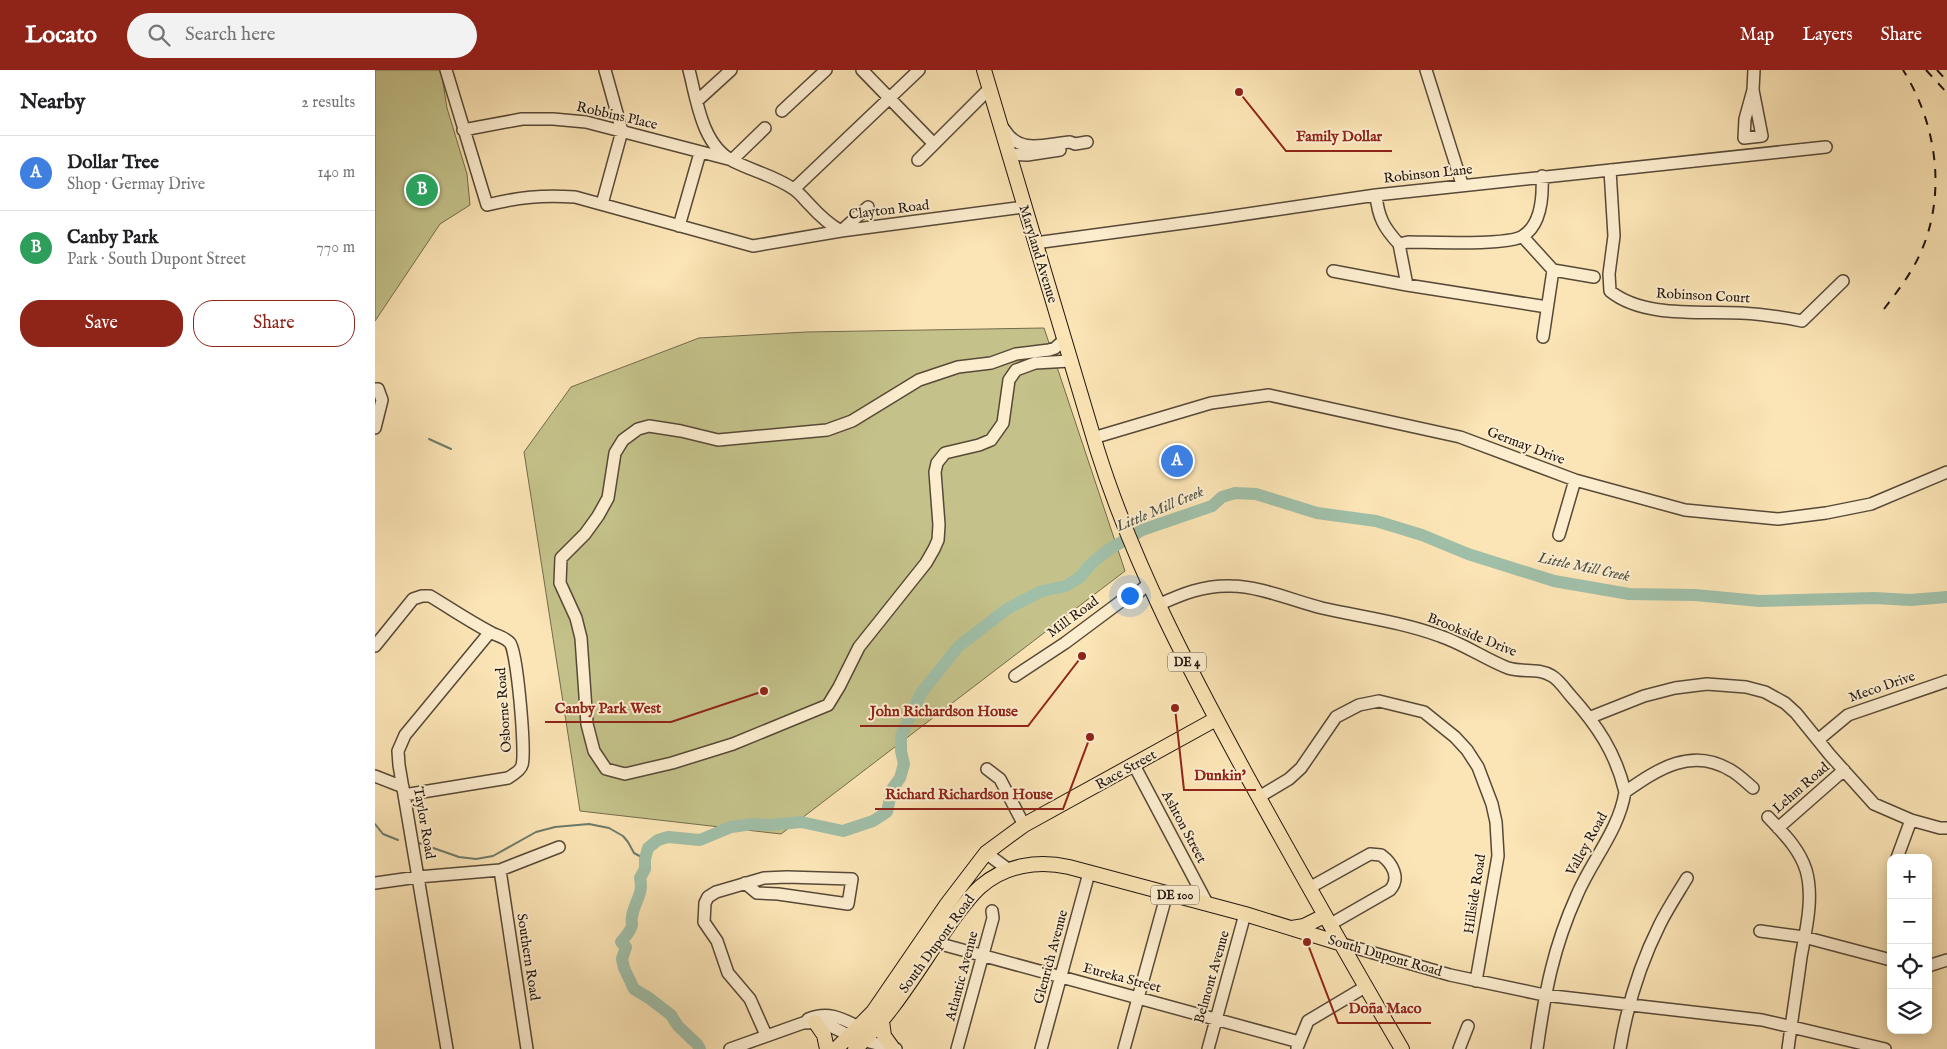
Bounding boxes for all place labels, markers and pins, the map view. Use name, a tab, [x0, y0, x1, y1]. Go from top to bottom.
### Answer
callout: Family Dollar	[1286, 121, 1392, 151]
pin: B	[406, 171, 438, 209]
pin: A	[1161, 442, 1193, 480]
callout: Canby Park West	[545, 692, 671, 722]
callout: John Richardson House	[860, 696, 1028, 726]
callout: Dunkin'	[1184, 760, 1256, 790]
callout: Richard Richardson House	[875, 779, 1063, 809]
callout: Doña Maco	[1338, 993, 1431, 1023]

